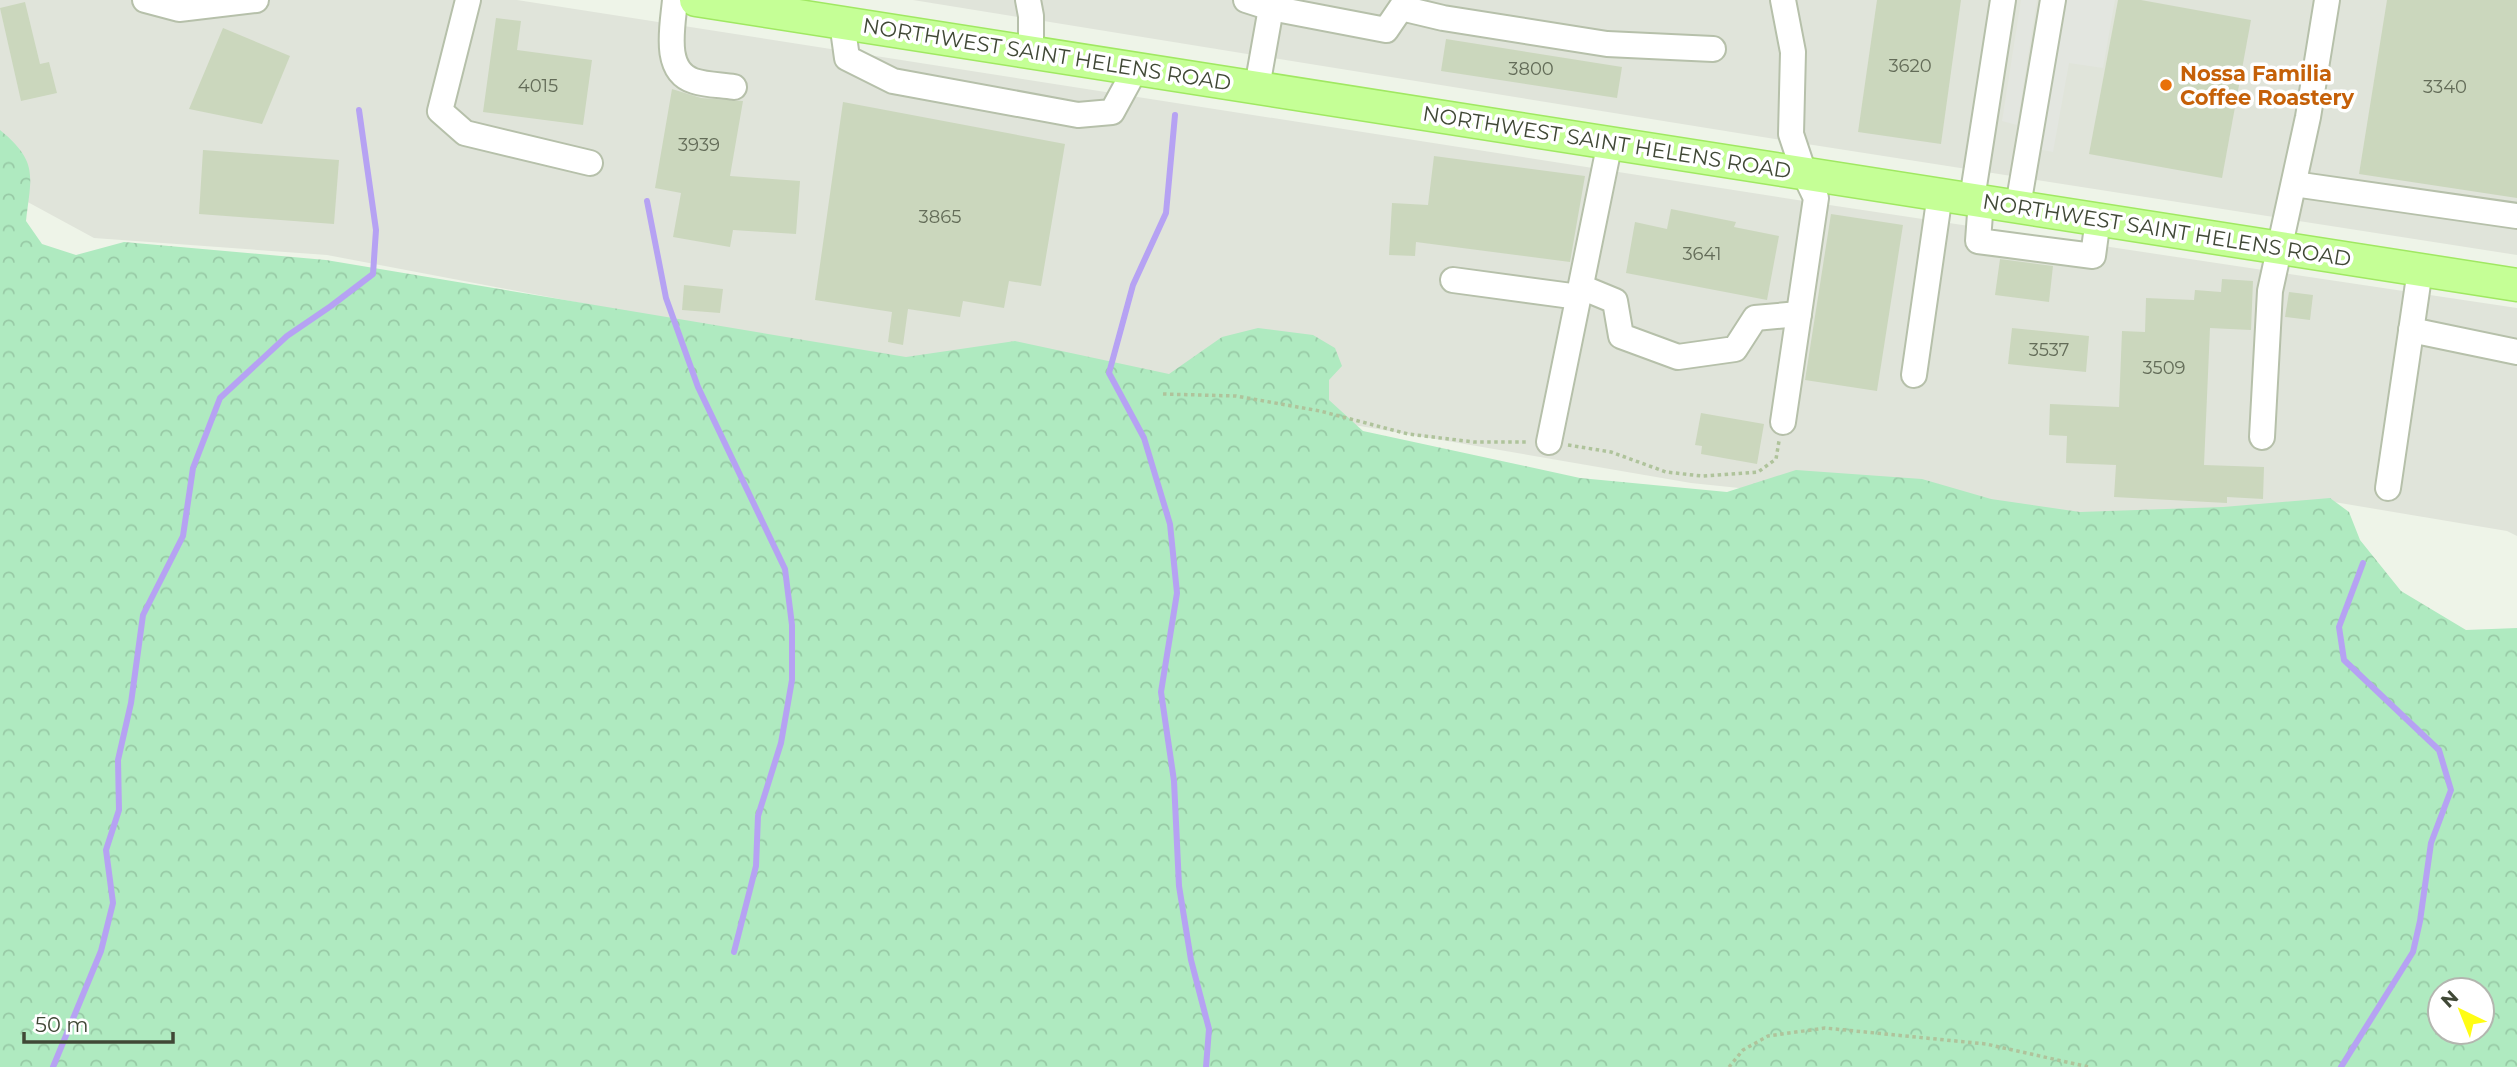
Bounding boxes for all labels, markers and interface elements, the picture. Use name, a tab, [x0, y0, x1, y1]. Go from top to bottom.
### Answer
street label: NORTHWEST SAINT HELENS ROAD	[861, 12, 1233, 96]
house number: 3620	[1888, 55, 1932, 77]
house number: 3800	[1508, 58, 1554, 80]
place label: Nossa Familia Coffee Roastery	[2180, 61, 2354, 110]
house number: 4015	[518, 75, 558, 97]
house number: 3340	[2423, 76, 2467, 98]
marker: Nossa Familia Coffee Roastery	[2158, 77, 2174, 93]
street label: NORTHWEST SAINT HELENS ROAD	[1421, 100, 1793, 184]
house number: 3939	[678, 134, 720, 156]
street label: NORTHWEST SAINT HELENS ROAD	[1981, 188, 2353, 272]
house number: 3865	[919, 206, 961, 228]
house number: 3641	[1682, 243, 1722, 265]
house number: 3537	[2029, 339, 2069, 361]
house number: 3509	[2142, 357, 2186, 379]
north arrow	[2426, 976, 2496, 1046]
text: N	[2436, 985, 2463, 1013]
scale bar	[24, 1000, 173, 1044]
text: 50 m	[35, 1012, 89, 1037]

